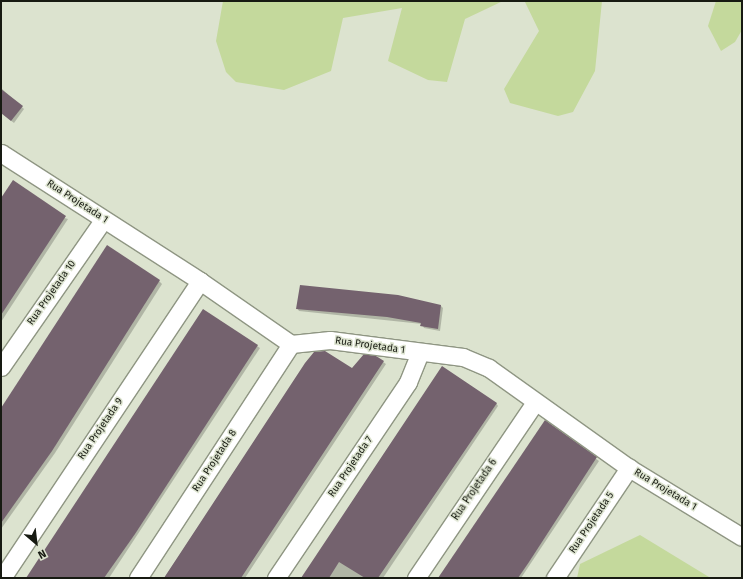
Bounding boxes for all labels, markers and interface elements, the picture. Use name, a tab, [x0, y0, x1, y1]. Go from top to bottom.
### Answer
street label: Rua Projetada 1	[44, 178, 110, 226]
street label: Rua Projetada 10	[25, 258, 79, 328]
street label: Rua Projetada 1	[334, 335, 406, 357]
street label: Rua Projetada 9	[76, 396, 126, 462]
street label: Rua Projetada 8	[190, 428, 240, 494]
street label: Rua Projetada 7	[326, 434, 376, 500]
street label: Rua Projetada 6	[450, 457, 500, 523]
street label: Rua Projetada 1	[632, 467, 698, 513]
street label: Rua Projetada 5	[567, 490, 617, 556]
north arrow	[16, 523, 56, 563]
text: N	[36, 547, 48, 561]

